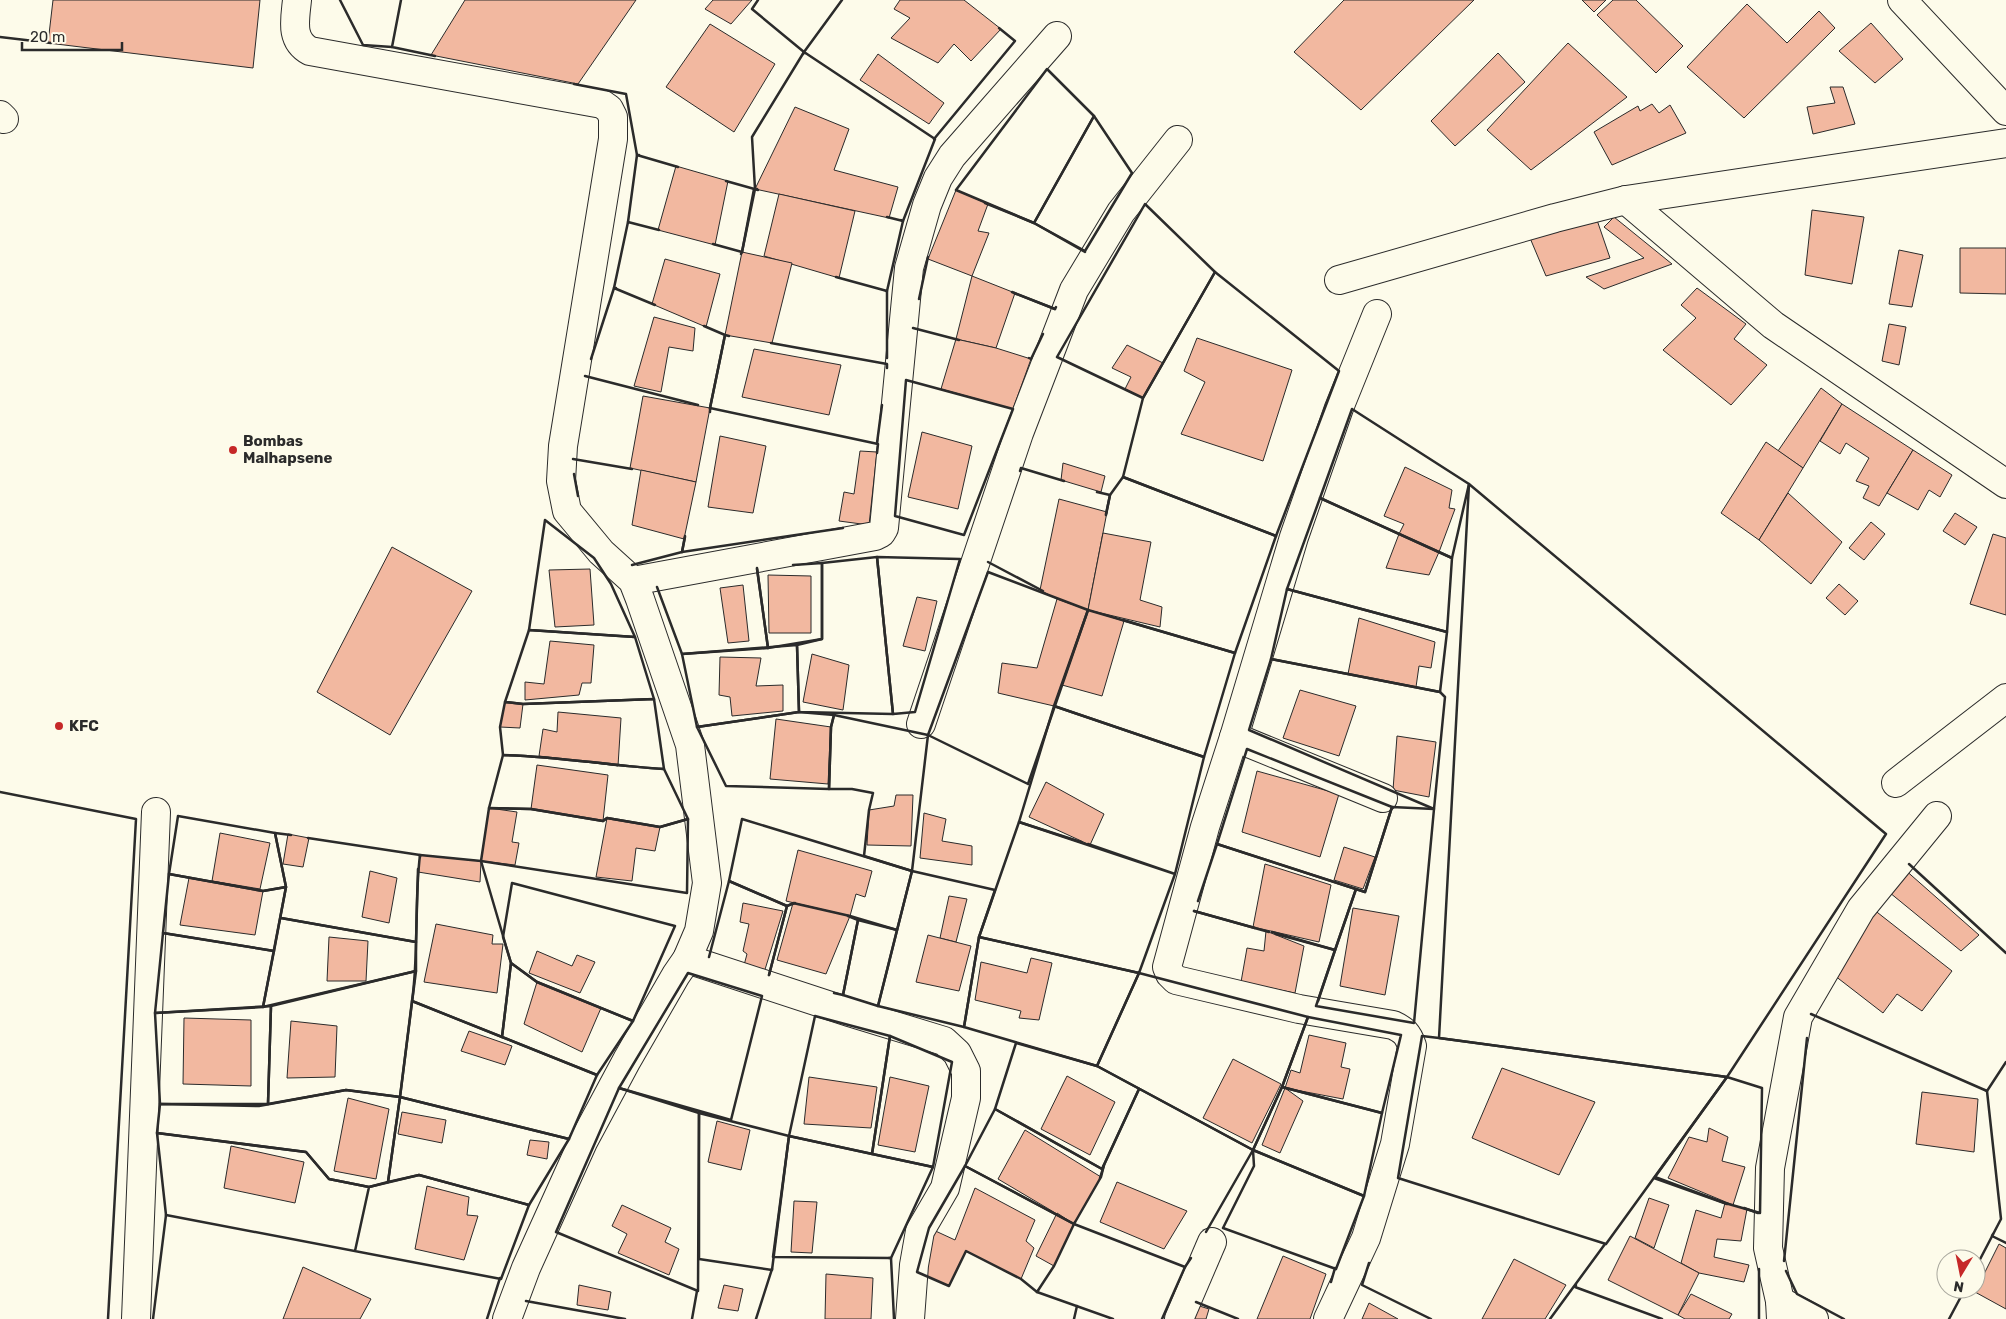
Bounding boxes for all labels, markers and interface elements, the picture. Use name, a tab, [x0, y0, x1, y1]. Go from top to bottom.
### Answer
scale bar	[22, 20, 122, 52]
text: 20 m	[30, 28, 65, 46]
place label: Bombas Malhapsene	[243, 432, 332, 467]
marker: Bombas Malhapsene	[227, 444, 239, 456]
place label: KFC	[69, 717, 99, 735]
marker: KFC	[53, 720, 65, 732]
north arrow	[1936, 1249, 1986, 1299]
text: N	[1952, 1277, 1965, 1296]

